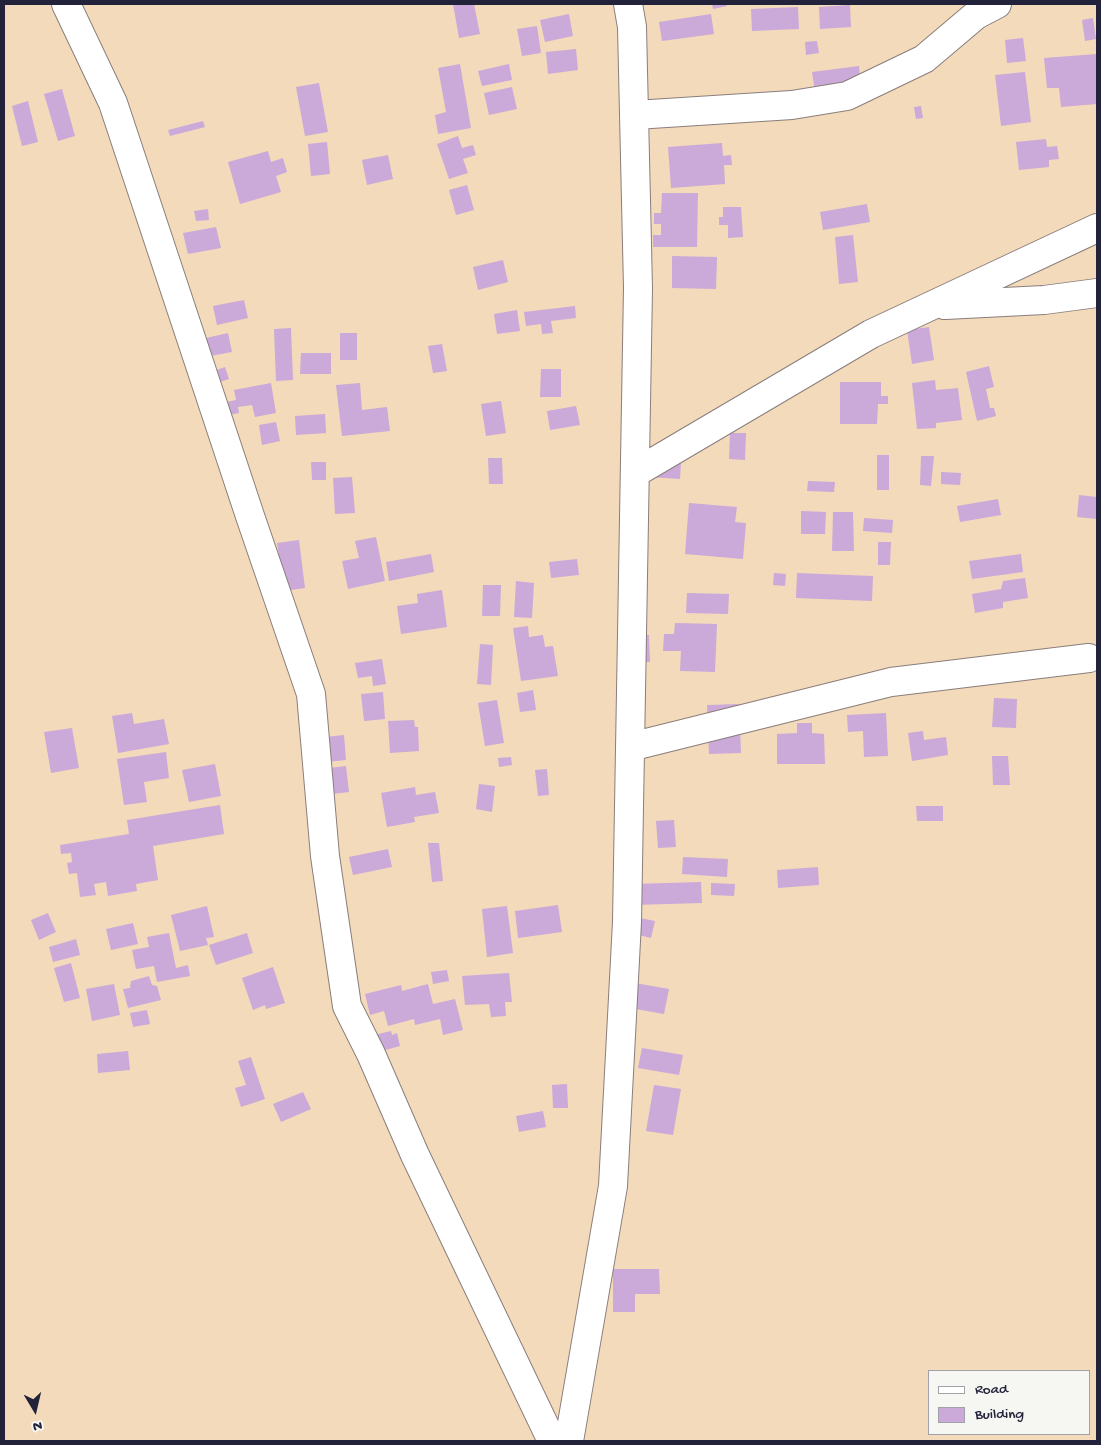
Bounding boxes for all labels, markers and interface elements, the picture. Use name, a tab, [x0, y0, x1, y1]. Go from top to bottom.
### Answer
legend	[928, 1370, 1091, 1435]
text: Road	[975, 1381, 1008, 1399]
north arrow	[10, 1385, 60, 1435]
text: Building	[975, 1406, 1024, 1424]
text: N	[32, 1416, 43, 1434]

